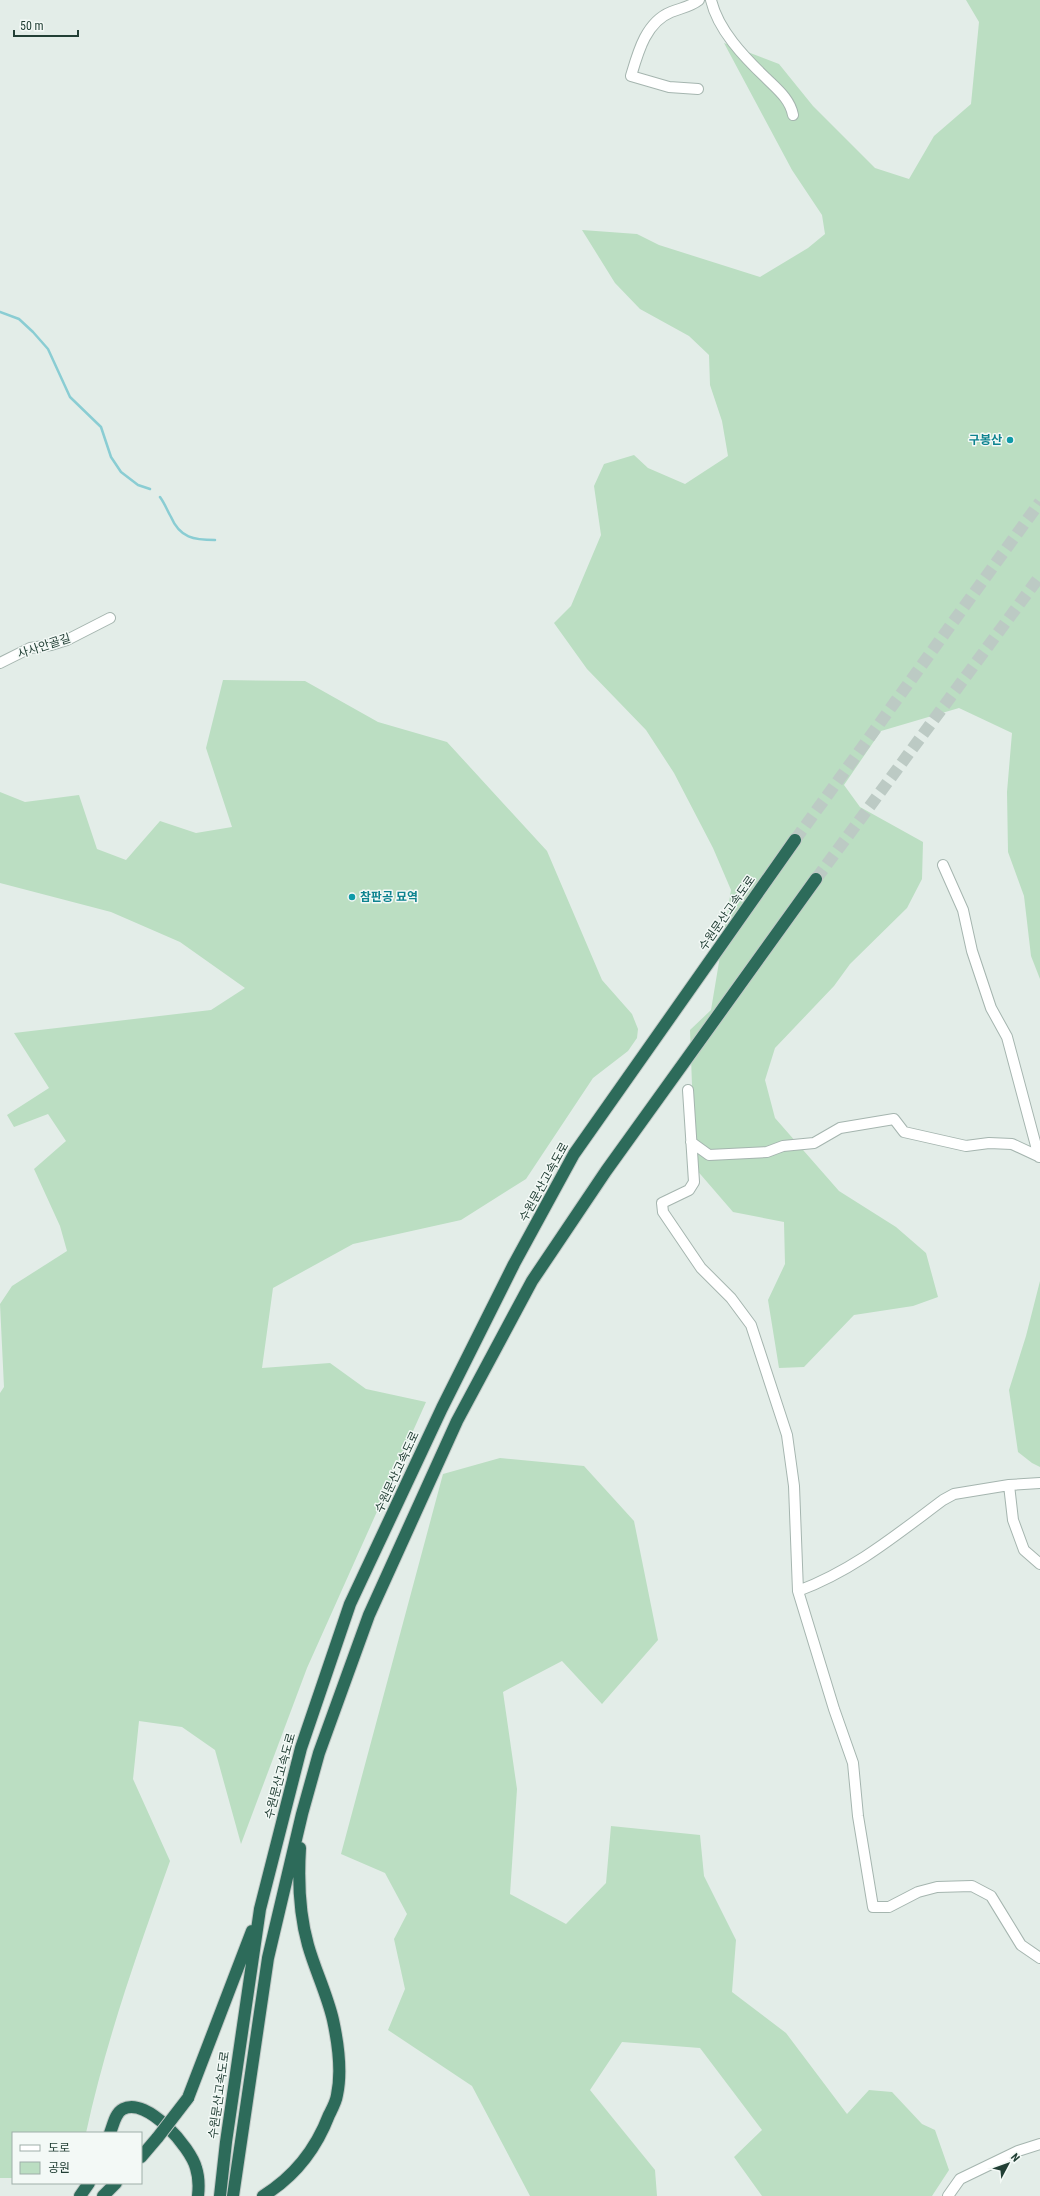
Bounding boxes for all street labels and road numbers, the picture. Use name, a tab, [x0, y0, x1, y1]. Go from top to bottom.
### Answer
street label: 사사안골길	[16, 631, 72, 661]
street label: 수원문산고속도로	[696, 873, 758, 953]
street label: 수원문산고속도로	[516, 1140, 572, 1224]
street label: 수원문산고속도로	[372, 1429, 422, 1515]
street label: 수원문산고속도로	[262, 1732, 298, 1820]
street label: 수원문산고속도로	[206, 2050, 232, 2140]

